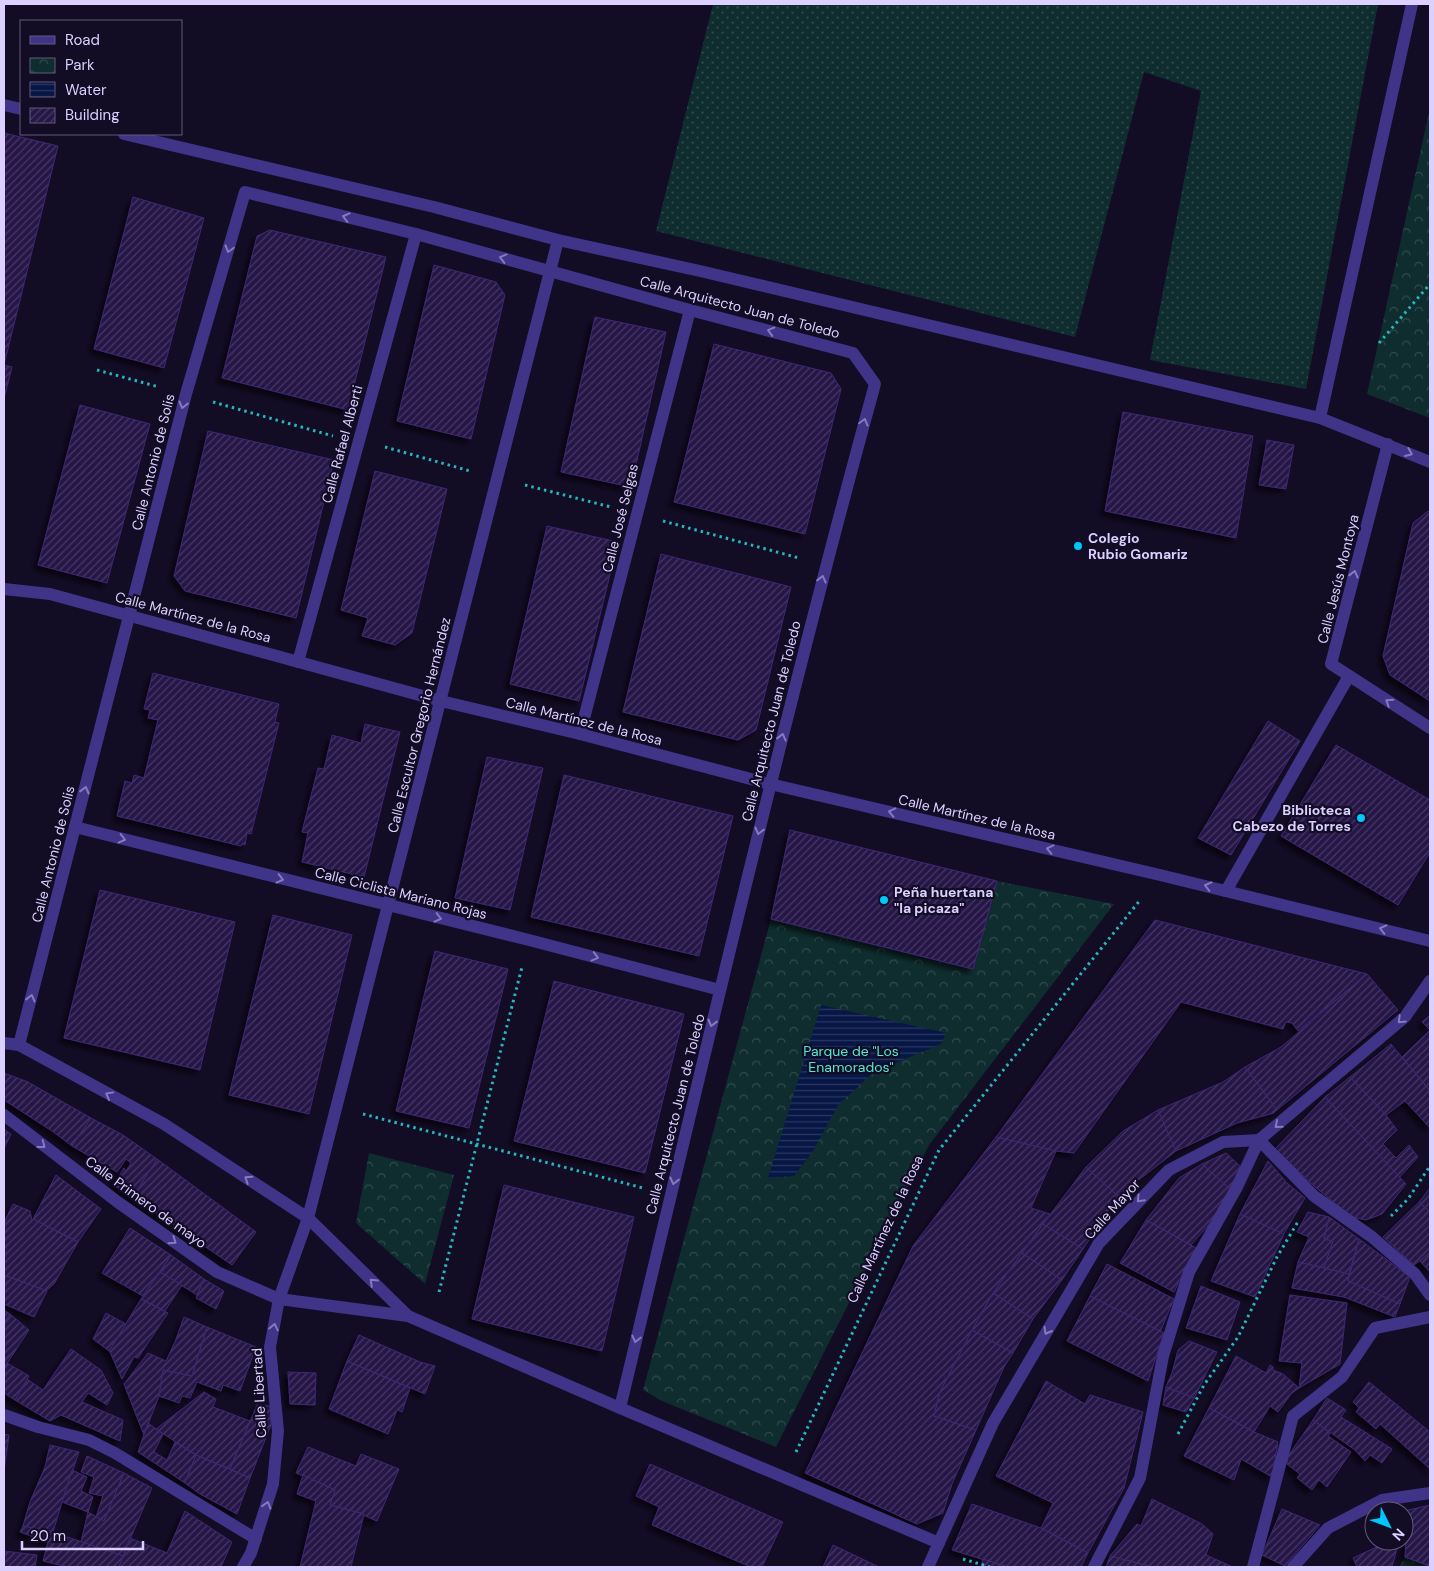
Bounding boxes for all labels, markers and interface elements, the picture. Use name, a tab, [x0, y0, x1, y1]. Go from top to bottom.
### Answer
legend	[20, 20, 182, 135]
text: Road	[65, 30, 100, 50]
text: Park	[65, 55, 95, 75]
text: Water	[65, 80, 107, 100]
text: Building	[65, 105, 120, 125]
one-way arrow	[341, 212, 350, 223]
one-way arrow	[224, 245, 234, 253]
one-way arrow	[499, 253, 508, 263]
street label: Calle Arquitecto Juan de Toledo	[638, 272, 842, 342]
one-way arrow	[766, 326, 775, 337]
street label: Calle Rafael Alberti	[318, 383, 366, 505]
street label: Calle Antonio de Solis	[127, 392, 179, 532]
one-way arrow	[179, 401, 189, 409]
one-way arrow	[858, 418, 869, 427]
one-way arrow	[1404, 447, 1413, 458]
street label: Calle José Selgas	[598, 462, 642, 574]
street label: Calle Jesús Montoya	[1313, 513, 1363, 645]
place label: Colegio Rubio Gomariz	[1088, 529, 1188, 563]
marker: Colegio Rubio Gomariz	[1072, 540, 1084, 552]
one-way arrow	[1349, 570, 1359, 578]
one-way arrow	[816, 575, 826, 583]
street label: Calle Martínez de la Rosa	[113, 588, 273, 646]
street label: Calle Escultor Gregorio Hernández	[383, 615, 455, 835]
street label: Calle Arquitecto Juan de Toledo	[737, 619, 805, 823]
street label: Calle Martínez de la Rosa	[504, 693, 664, 749]
one-way arrow	[1386, 699, 1395, 708]
one-way arrow	[776, 732, 787, 741]
street label: Calle Antonio de Solis	[27, 784, 79, 924]
one-way arrow	[79, 785, 90, 794]
street label: Calle Martínez de la Rosa	[897, 790, 1057, 844]
place label: Biblioteca Cabezo de Torres	[1232, 801, 1351, 835]
one-way arrow	[887, 807, 896, 818]
marker: Biblioteca Cabezo de Torres	[1355, 812, 1367, 824]
one-way arrow	[754, 827, 765, 836]
one-way arrow	[118, 833, 127, 844]
one-way arrow	[1045, 844, 1054, 855]
street label: Calle Ciclista Mariano Rojas	[313, 863, 489, 923]
one-way arrow	[276, 873, 284, 883]
one-way arrow	[1204, 881, 1213, 892]
place label: Peña huertana "la picaza"	[894, 883, 993, 917]
marker: Peña huertana "la picaza"	[878, 894, 890, 906]
one-way arrow	[433, 912, 442, 923]
one-way arrow	[1378, 924, 1387, 935]
one-way arrow	[591, 952, 599, 962]
one-way arrow	[26, 995, 36, 1003]
street label: Calle Arquitecto Juan de Toledo	[641, 1012, 709, 1216]
one-way arrow	[1398, 1014, 1407, 1023]
one-way arrow	[707, 1019, 718, 1028]
park label: Parque de "Los Enamorados"	[803, 1042, 899, 1076]
one-way arrow	[106, 1091, 115, 1101]
one-way arrow	[1274, 1119, 1283, 1128]
one-way arrow	[37, 1139, 46, 1148]
street label: Calle Primero de mayo	[82, 1152, 210, 1252]
street label: Calle Martínez de la Rosa	[843, 1152, 927, 1306]
street label: Calle Mayor	[1080, 1175, 1144, 1243]
one-way arrow	[244, 1176, 254, 1185]
one-way arrow	[669, 1177, 680, 1186]
one-way arrow	[1137, 1194, 1146, 1203]
one-way arrow	[167, 1235, 177, 1244]
one-way arrow	[370, 1278, 379, 1287]
one-way arrow	[268, 1323, 279, 1332]
one-way arrow	[1043, 1326, 1053, 1335]
one-way arrow	[631, 1335, 642, 1344]
street label: Calle Libertad	[248, 1348, 270, 1438]
north arrow	[1364, 1501, 1414, 1551]
one-way arrow	[261, 1502, 271, 1510]
scale bar	[22, 1518, 144, 1550]
text: N	[1389, 1525, 1409, 1545]
text: 20 m	[30, 1526, 66, 1546]

